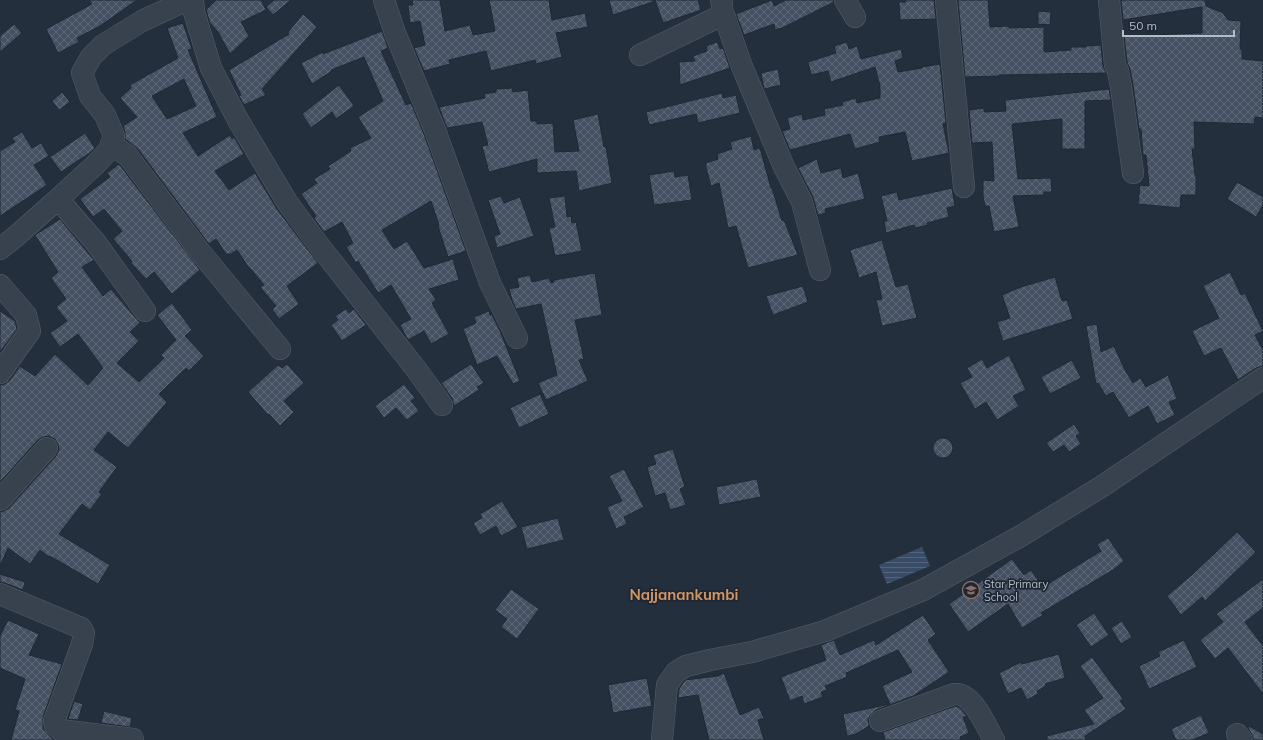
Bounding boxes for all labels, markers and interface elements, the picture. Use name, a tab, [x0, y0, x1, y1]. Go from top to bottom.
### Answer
scale bar	[1123, 12, 1234, 38]
text: 50 m	[1129, 18, 1157, 33]
place label: Star Primary School	[984, 577, 1048, 604]
school or university icon: Star Primary School	[961, 580, 981, 600]
district label: Najjanankumbi	[629, 585, 739, 604]

